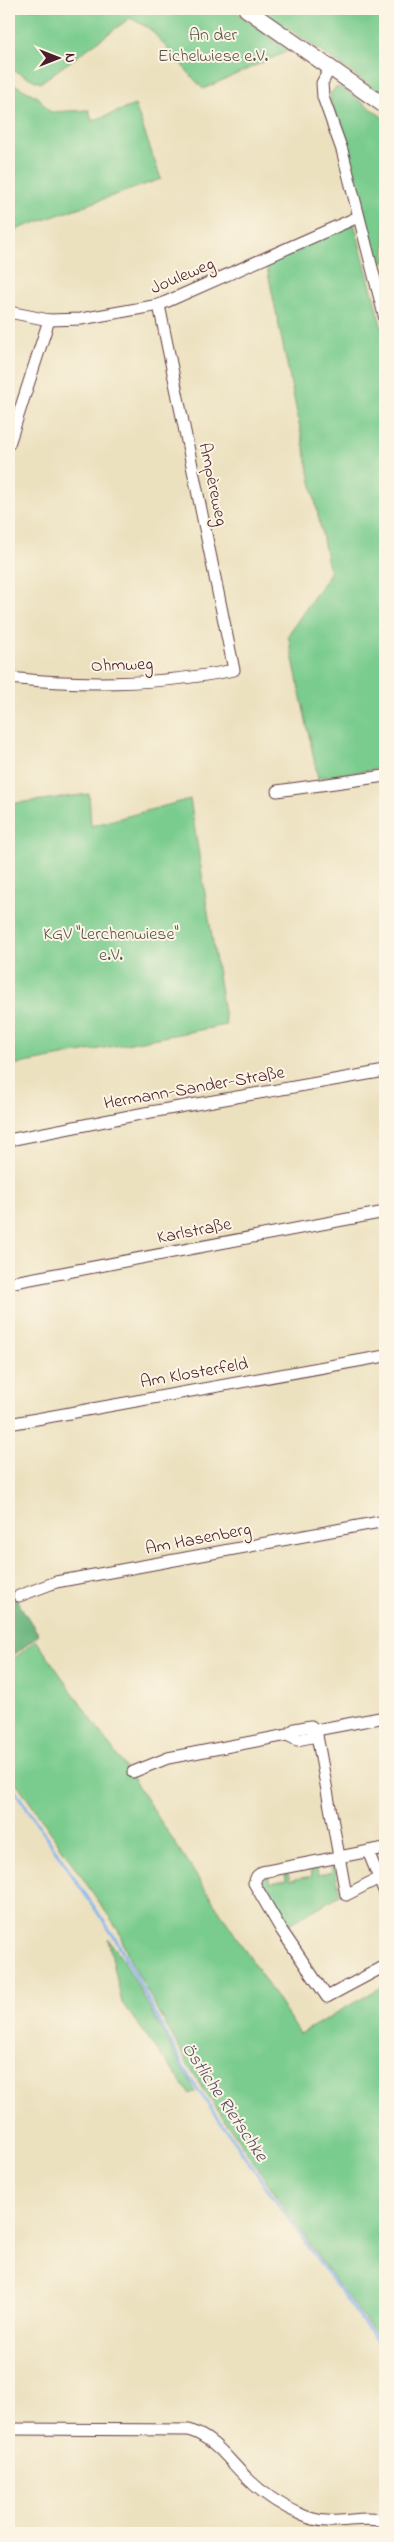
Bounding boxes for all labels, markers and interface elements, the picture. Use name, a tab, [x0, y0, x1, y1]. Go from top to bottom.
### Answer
park label: An der Eichelwiese e.V.	[158, 23, 269, 70]
north arrow	[32, 32, 82, 82]
text: N	[59, 53, 80, 63]
street label: Jouleweg	[147, 252, 219, 303]
street label: Ampèreweg	[190, 440, 234, 529]
street label: Ohmweg	[90, 652, 154, 681]
park label: KGV "Lerchenwiese" e.V.	[43, 922, 179, 969]
street label: Hermann-Sander-Straße	[102, 1060, 288, 1118]
street label: Karlstraße	[155, 1212, 235, 1252]
street label: Am Klosterfeld	[138, 1352, 250, 1396]
street label: Am Hasenberg	[143, 1517, 254, 1564]
water label: Östliche Rietschke	[174, 2037, 275, 2169]

